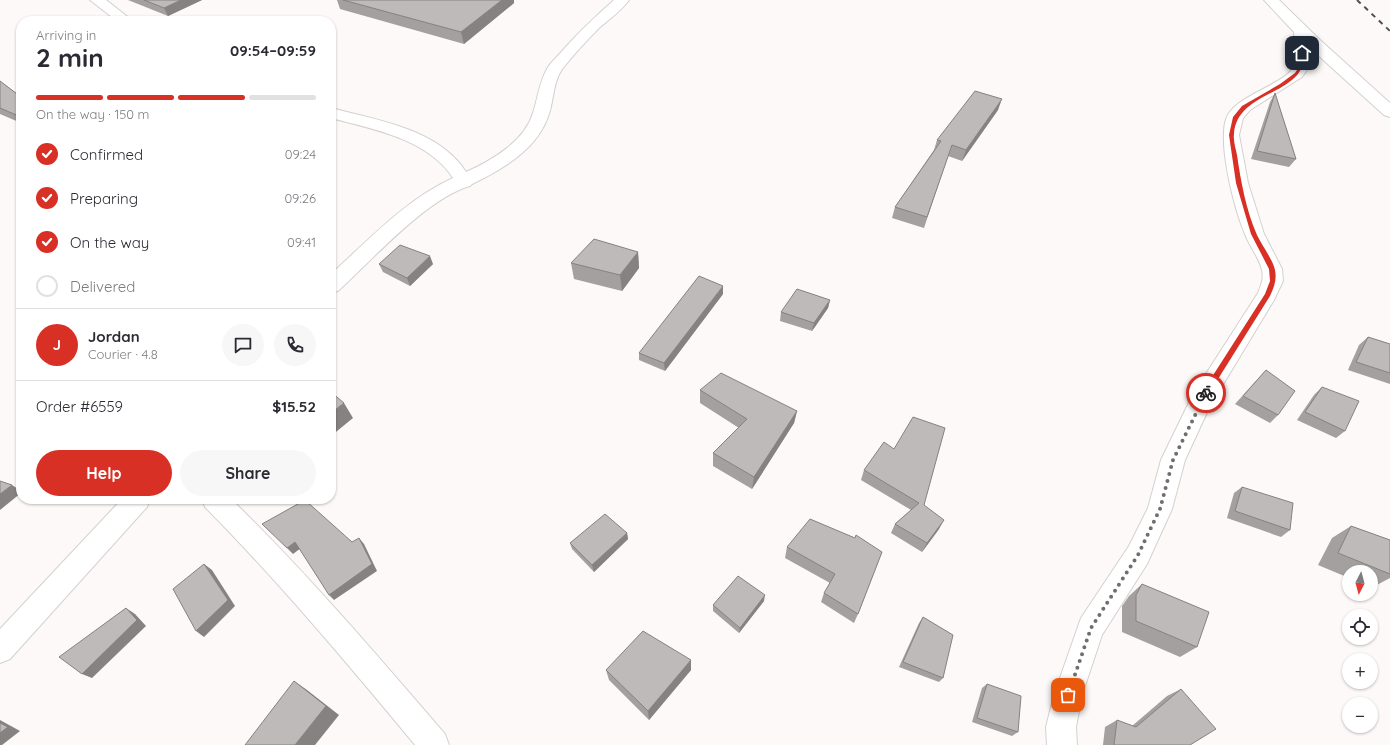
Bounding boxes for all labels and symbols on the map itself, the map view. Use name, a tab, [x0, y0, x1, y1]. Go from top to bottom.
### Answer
pin	[1285, 36, 1319, 70]
courier	[1186, 373, 1226, 413]
north arrow	[1342, 565, 1378, 601]
pin	[1051, 678, 1085, 712]

